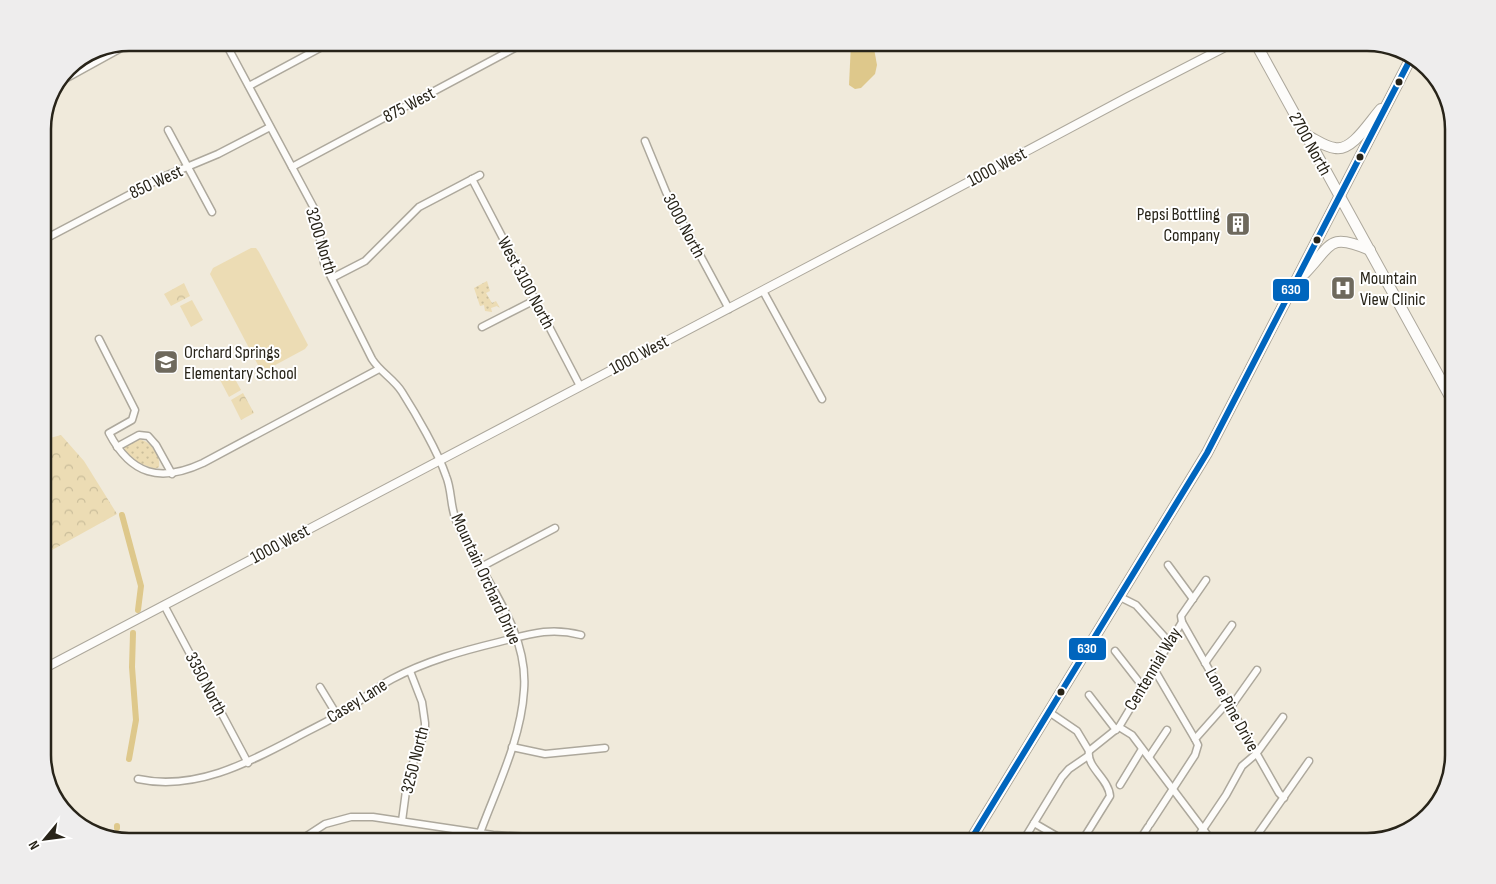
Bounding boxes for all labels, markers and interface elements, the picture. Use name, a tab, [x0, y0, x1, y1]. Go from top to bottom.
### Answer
unlabelled marker	[1394, 77, 1404, 87]
street label: 875 West	[379, 82, 439, 127]
street label: 2700 North	[1284, 109, 1336, 179]
street label: 1000 West	[964, 143, 1031, 191]
unlabelled marker	[1355, 152, 1365, 162]
street label: 850 West	[126, 160, 187, 203]
street label: 3000 North	[658, 190, 710, 262]
place label: Pepsi Bottling Company	[1137, 204, 1220, 246]
street label: 3200 North	[301, 205, 341, 277]
building icon: Pepsi Bottling Company	[1225, 211, 1251, 237]
street label: West 3100 North	[493, 233, 559, 333]
unlabelled marker	[1312, 235, 1322, 245]
place label: Mountain View Clinic	[1360, 268, 1426, 310]
hospital icon: Mountain View Clinic	[1330, 275, 1356, 301]
line badge: 630	[1272, 278, 1310, 302]
text: 630	[1281, 281, 1301, 298]
street label: 1000 West	[606, 331, 673, 379]
place label: Orchard Springs Elementary School	[184, 342, 297, 384]
school or university icon: Orchard Springs Elementary School	[153, 349, 179, 375]
street label: Mountain Orchard Drive	[446, 510, 526, 648]
street label: 1000 West	[247, 520, 314, 568]
street label: Centennial Way	[1120, 624, 1186, 714]
line badge: 630	[1068, 637, 1107, 661]
text: 630	[1077, 640, 1097, 657]
street label: 3350 North	[181, 649, 231, 719]
street label: Lone Pine Drive	[1201, 665, 1263, 755]
street label: Casey Lane	[323, 674, 391, 728]
unlabelled marker	[1056, 687, 1066, 697]
street label: 3250 North	[397, 724, 433, 796]
north arrow	[20, 814, 70, 864]
text: N	[25, 838, 43, 852]

